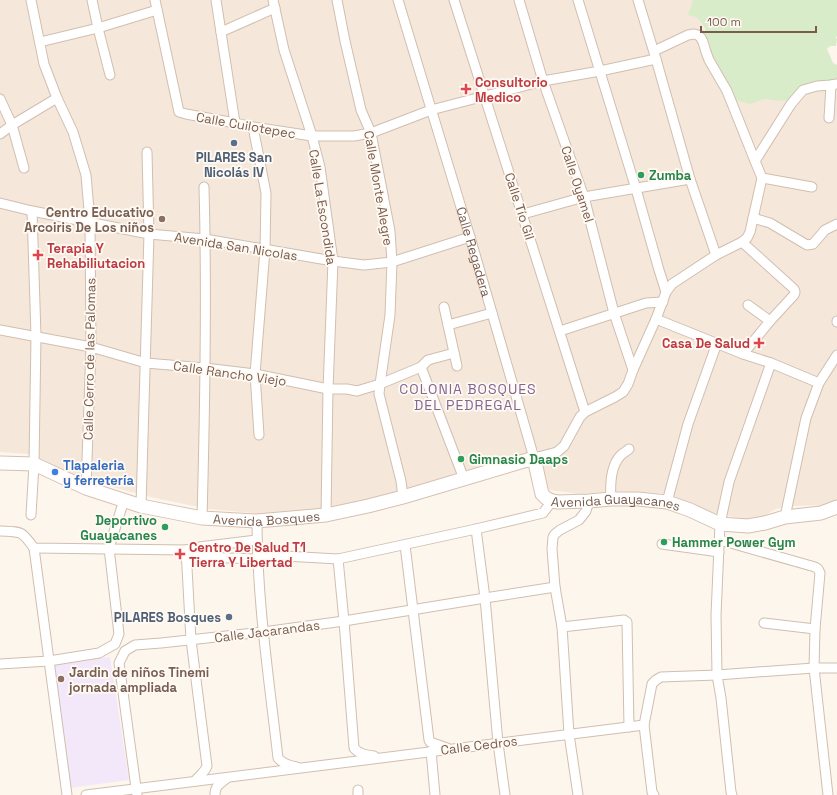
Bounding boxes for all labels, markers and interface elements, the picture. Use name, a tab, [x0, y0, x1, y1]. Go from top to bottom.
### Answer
scale bar	[701, 8, 816, 34]
text: 100 m	[707, 14, 741, 30]
place label: Consultorio Medico	[475, 74, 548, 106]
marker: Consultorio Medico	[460, 83, 472, 95]
street label: Calle Cuilotepec	[195, 108, 297, 143]
street label: Calle Monte Alegre	[360, 129, 397, 247]
marker: PILARES San Nicolás IV	[229, 138, 239, 148]
street label: Calle Oyamel	[557, 144, 598, 225]
street label: Calle La Escondida	[305, 148, 340, 266]
place label: PILARES San Nicolás IV	[196, 149, 272, 181]
place label: Zumba	[649, 167, 692, 184]
street label: Calle Tío Gil	[501, 170, 538, 242]
marker: Zumba	[636, 170, 646, 180]
place label: Centro Educativo Arcoiris De Los niños	[24, 204, 154, 236]
street label: Calle Regadera	[452, 205, 495, 299]
marker: Centro Educativo Arcoiris De Los niños	[157, 214, 167, 224]
street label: Avenida San Nicolas	[173, 228, 299, 265]
place label: Terapia Y Rehabiliutacion	[47, 240, 145, 272]
marker: Terapia Y Rehabiliutacion	[32, 249, 44, 261]
street label: Calle Cerro de las Palomas	[80, 278, 99, 440]
place label: Casa De Salud	[662, 335, 750, 352]
marker: Casa De Salud	[753, 337, 765, 349]
street label: Calle Rancho Viejo	[172, 357, 288, 390]
district label: COLONIA BOSQUES DEL PEDREGAL	[399, 380, 537, 414]
place label: Gimnasio Daaps	[469, 451, 568, 468]
marker: Gimnasio Daaps	[456, 454, 466, 464]
place label: Tlapaleria y ferretería	[63, 457, 134, 489]
marker: Tlapaleria y ferretería	[50, 467, 60, 477]
street label: Avenida Guayacanes	[550, 491, 683, 515]
street label: Avenida Bosques	[213, 508, 321, 530]
place label: Deportivo Guayacanes	[80, 512, 157, 544]
marker: Deportivo Guayacanes	[160, 522, 170, 532]
place label: Hammer Power Gym	[672, 534, 796, 551]
marker: Hammer Power Gym	[659, 537, 669, 547]
place label: Centro De Salud T1 Tierra Y Libertad	[189, 539, 306, 571]
marker: Centro De Salud T1 Tierra Y Libertad	[174, 548, 186, 560]
place label: PILARES Bosques	[114, 609, 221, 626]
marker: PILARES Bosques	[224, 612, 234, 622]
street label: Calle Jacarandas	[213, 617, 321, 646]
place label: Jardin de niños Tinemi jornada ampliada	[68, 664, 209, 696]
marker: Jardin de niños Tinemi jornada ampliada	[56, 674, 66, 684]
street label: Calle Cedros	[440, 732, 519, 759]

